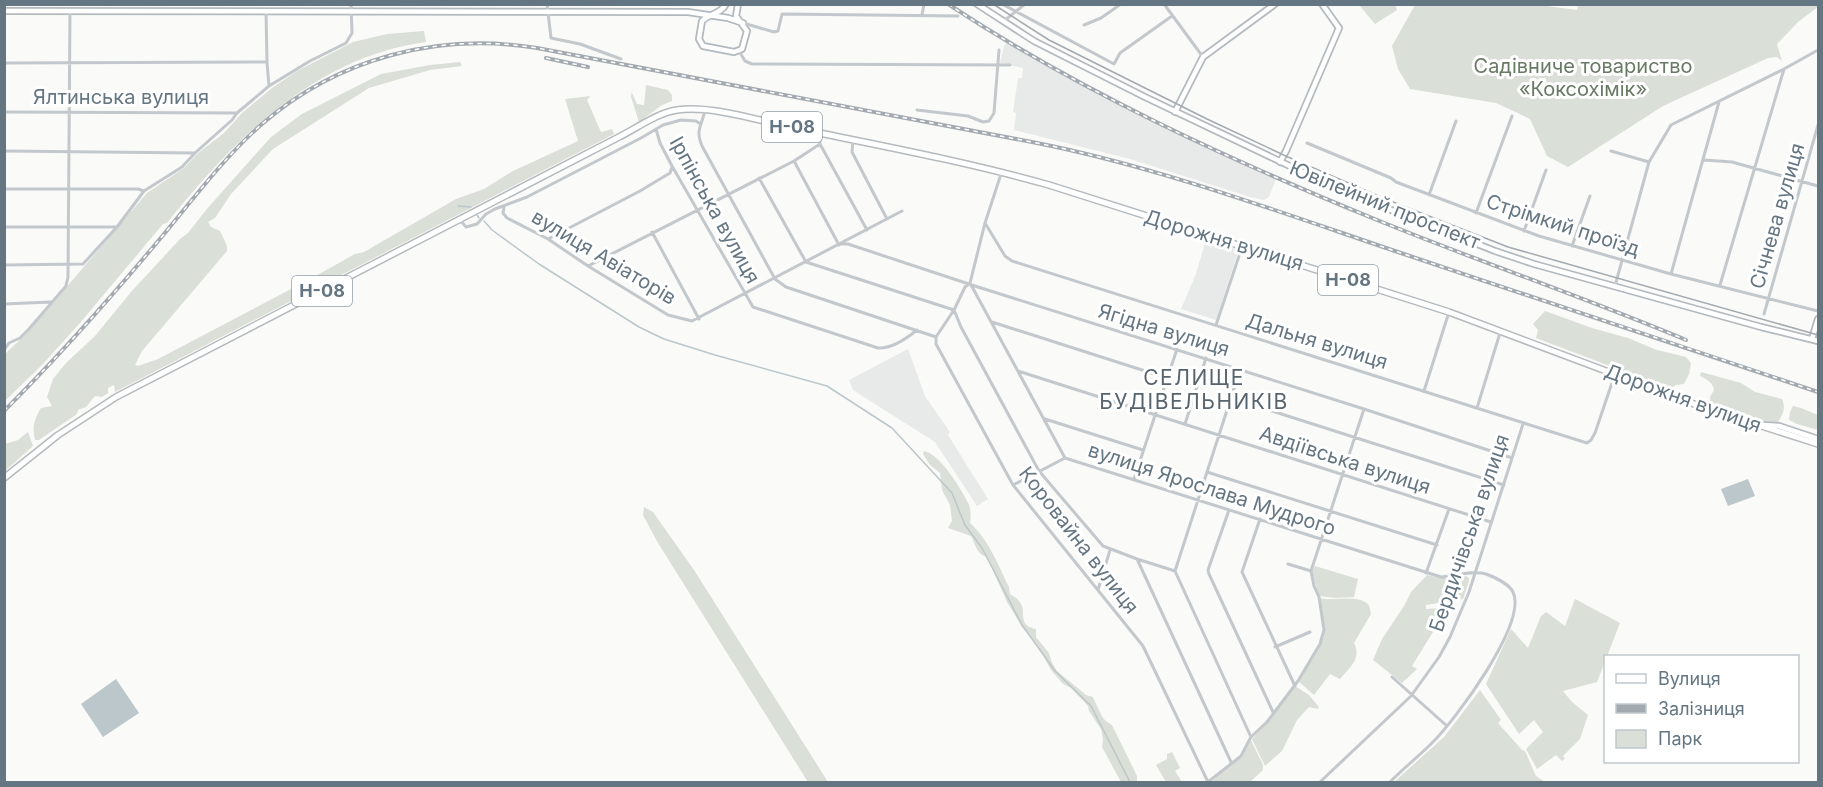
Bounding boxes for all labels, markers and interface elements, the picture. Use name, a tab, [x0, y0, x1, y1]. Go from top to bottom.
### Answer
park label: Садівниче товариство «Коксохімік»	[1474, 54, 1692, 101]
street label: Ялтинська вулиця	[33, 85, 209, 109]
road number: Н-08	[762, 112, 822, 142]
street label: Ірпінська вулиця	[665, 132, 765, 288]
street label: Січнева вулиця	[1745, 140, 1809, 292]
street label: Ювілейний проспект	[1286, 156, 1484, 255]
street label: Стрімкий проїзд	[1483, 189, 1643, 261]
street label: вулиця Авіаторів	[527, 204, 681, 310]
street label: Дорожня вулиця	[1142, 204, 1306, 276]
road number: Н-08	[1318, 265, 1378, 295]
road number: Н-08	[292, 276, 352, 306]
street label: Ягідна вулиця	[1095, 299, 1233, 361]
street label: Дальня вулиця	[1243, 308, 1391, 374]
street label: Дорожня вулиця	[1601, 359, 1765, 437]
district label: СЕЛИЩЕ БУДІВЕЛЬНИКІВ	[1099, 365, 1289, 414]
street label: Авдіївська вулиця	[1256, 421, 1434, 499]
street label: Бердичівська вулиця	[1424, 431, 1514, 635]
street label: вулиця Ярослава Мудрого	[1085, 438, 1339, 540]
street label: Коровайна вулиця	[1014, 462, 1144, 618]
legend	[1604, 655, 1799, 763]
text: Вулиця	[1658, 668, 1721, 689]
text: Залізниця	[1658, 698, 1745, 719]
text: Парк	[1658, 728, 1703, 749]

